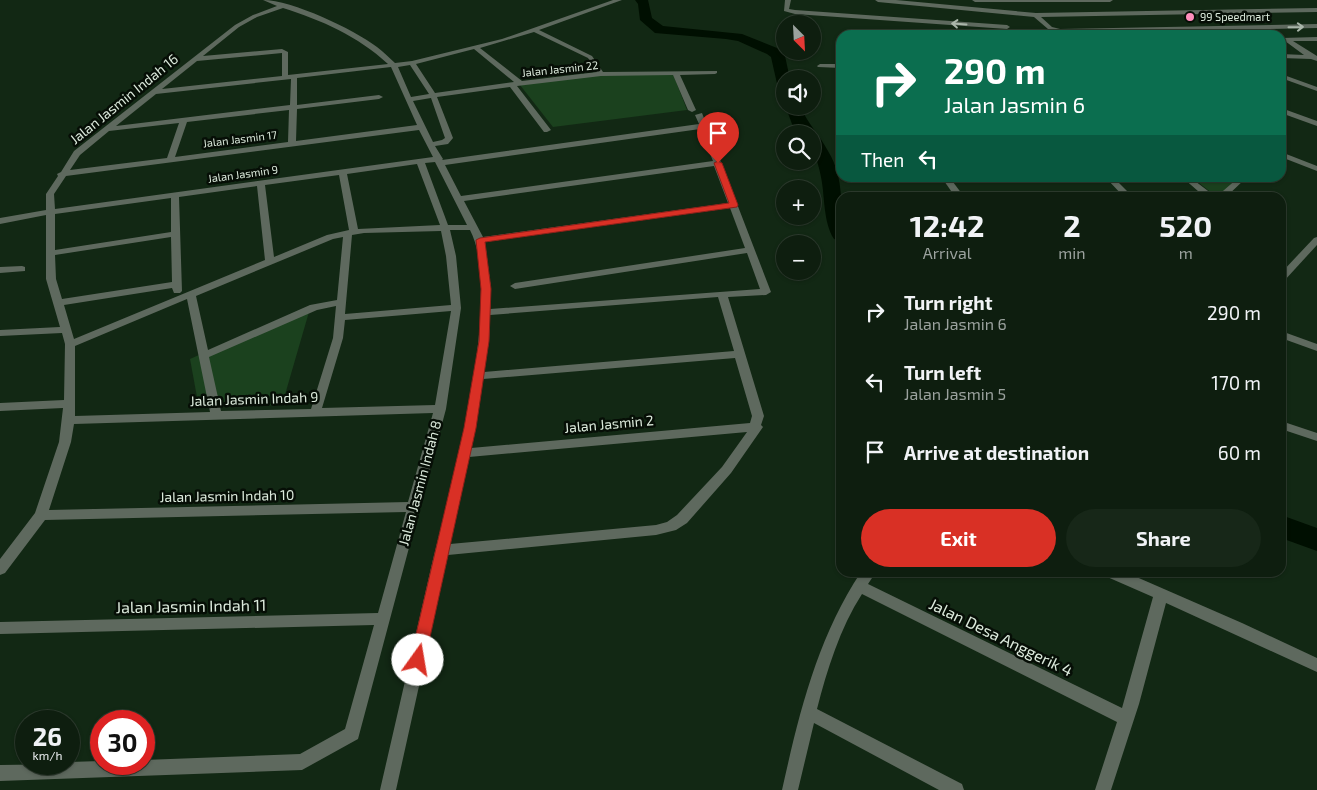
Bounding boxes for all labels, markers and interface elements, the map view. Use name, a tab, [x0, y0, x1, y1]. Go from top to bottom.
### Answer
place label: 99 Speedmart	[1200, 10, 1270, 23]
marker: 99 Speedmart	[1184, 11, 1196, 23]
north arrow	[776, 15, 821, 60]
map controls	[776, 15, 821, 280]
one-way arrow	[951, 19, 967, 28]
one-way arrow	[1288, 22, 1304, 31]
text: 290 m	[944, 49, 1045, 91]
street label: Jalan Jasmin Indah 16	[66, 50, 181, 147]
icon: right	[861, 50, 926, 115]
street label: Jalan Jasmin 22	[521, 58, 599, 79]
button: sound	[776, 70, 821, 115]
text: Jalan Jasmin 6	[944, 91, 1085, 117]
pin	[697, 112, 739, 163]
icon: arrive	[704, 119, 732, 147]
button: search	[776, 125, 821, 170]
street label: Jalan Jasmin 17	[202, 127, 278, 149]
icon: left	[914, 145, 942, 173]
text: Then	[861, 148, 904, 171]
street label: Jalan Jasmin 9	[207, 162, 279, 185]
button: +	[776, 180, 821, 225]
text: 12:42	[910, 207, 984, 243]
text: 2	[1063, 207, 1081, 243]
text: 520	[1159, 207, 1212, 243]
button: −	[776, 235, 821, 280]
text: Arrival	[923, 243, 971, 262]
text: min	[1058, 243, 1085, 262]
text: m	[1179, 243, 1193, 262]
text: Turn right	[904, 291, 992, 314]
icon: right	[861, 298, 889, 326]
text: 290 m	[1207, 301, 1261, 324]
text: Jalan Jasmin 6	[904, 314, 1007, 333]
text: Turn left	[904, 361, 981, 384]
icon: left	[861, 368, 889, 396]
text: 170 m	[1211, 371, 1261, 394]
text: Jalan Jasmin 5	[904, 384, 1006, 403]
street label: Jalan Jasmin Indah 9	[189, 388, 319, 409]
street label: Jalan Jasmin 2	[564, 411, 654, 436]
street label: Jalan Jasmin Indah 8	[395, 418, 444, 547]
icon: arrive	[861, 438, 889, 466]
text: Arrive at destination	[904, 441, 1089, 464]
text: 60 m	[1218, 441, 1261, 464]
street label: Jalan Jasmin Indah 10	[160, 486, 294, 505]
button: Exit	[861, 509, 1056, 567]
button: Share	[1066, 509, 1261, 567]
street label: Jalan Desa Anggerik 4	[926, 594, 1076, 680]
street label: Jalan Jasmin Indah 11	[116, 595, 266, 616]
position arrow	[391, 633, 443, 685]
speed limit sign: 30	[90, 710, 155, 775]
text: 26	[33, 721, 62, 751]
text: km/h	[33, 748, 62, 762]

